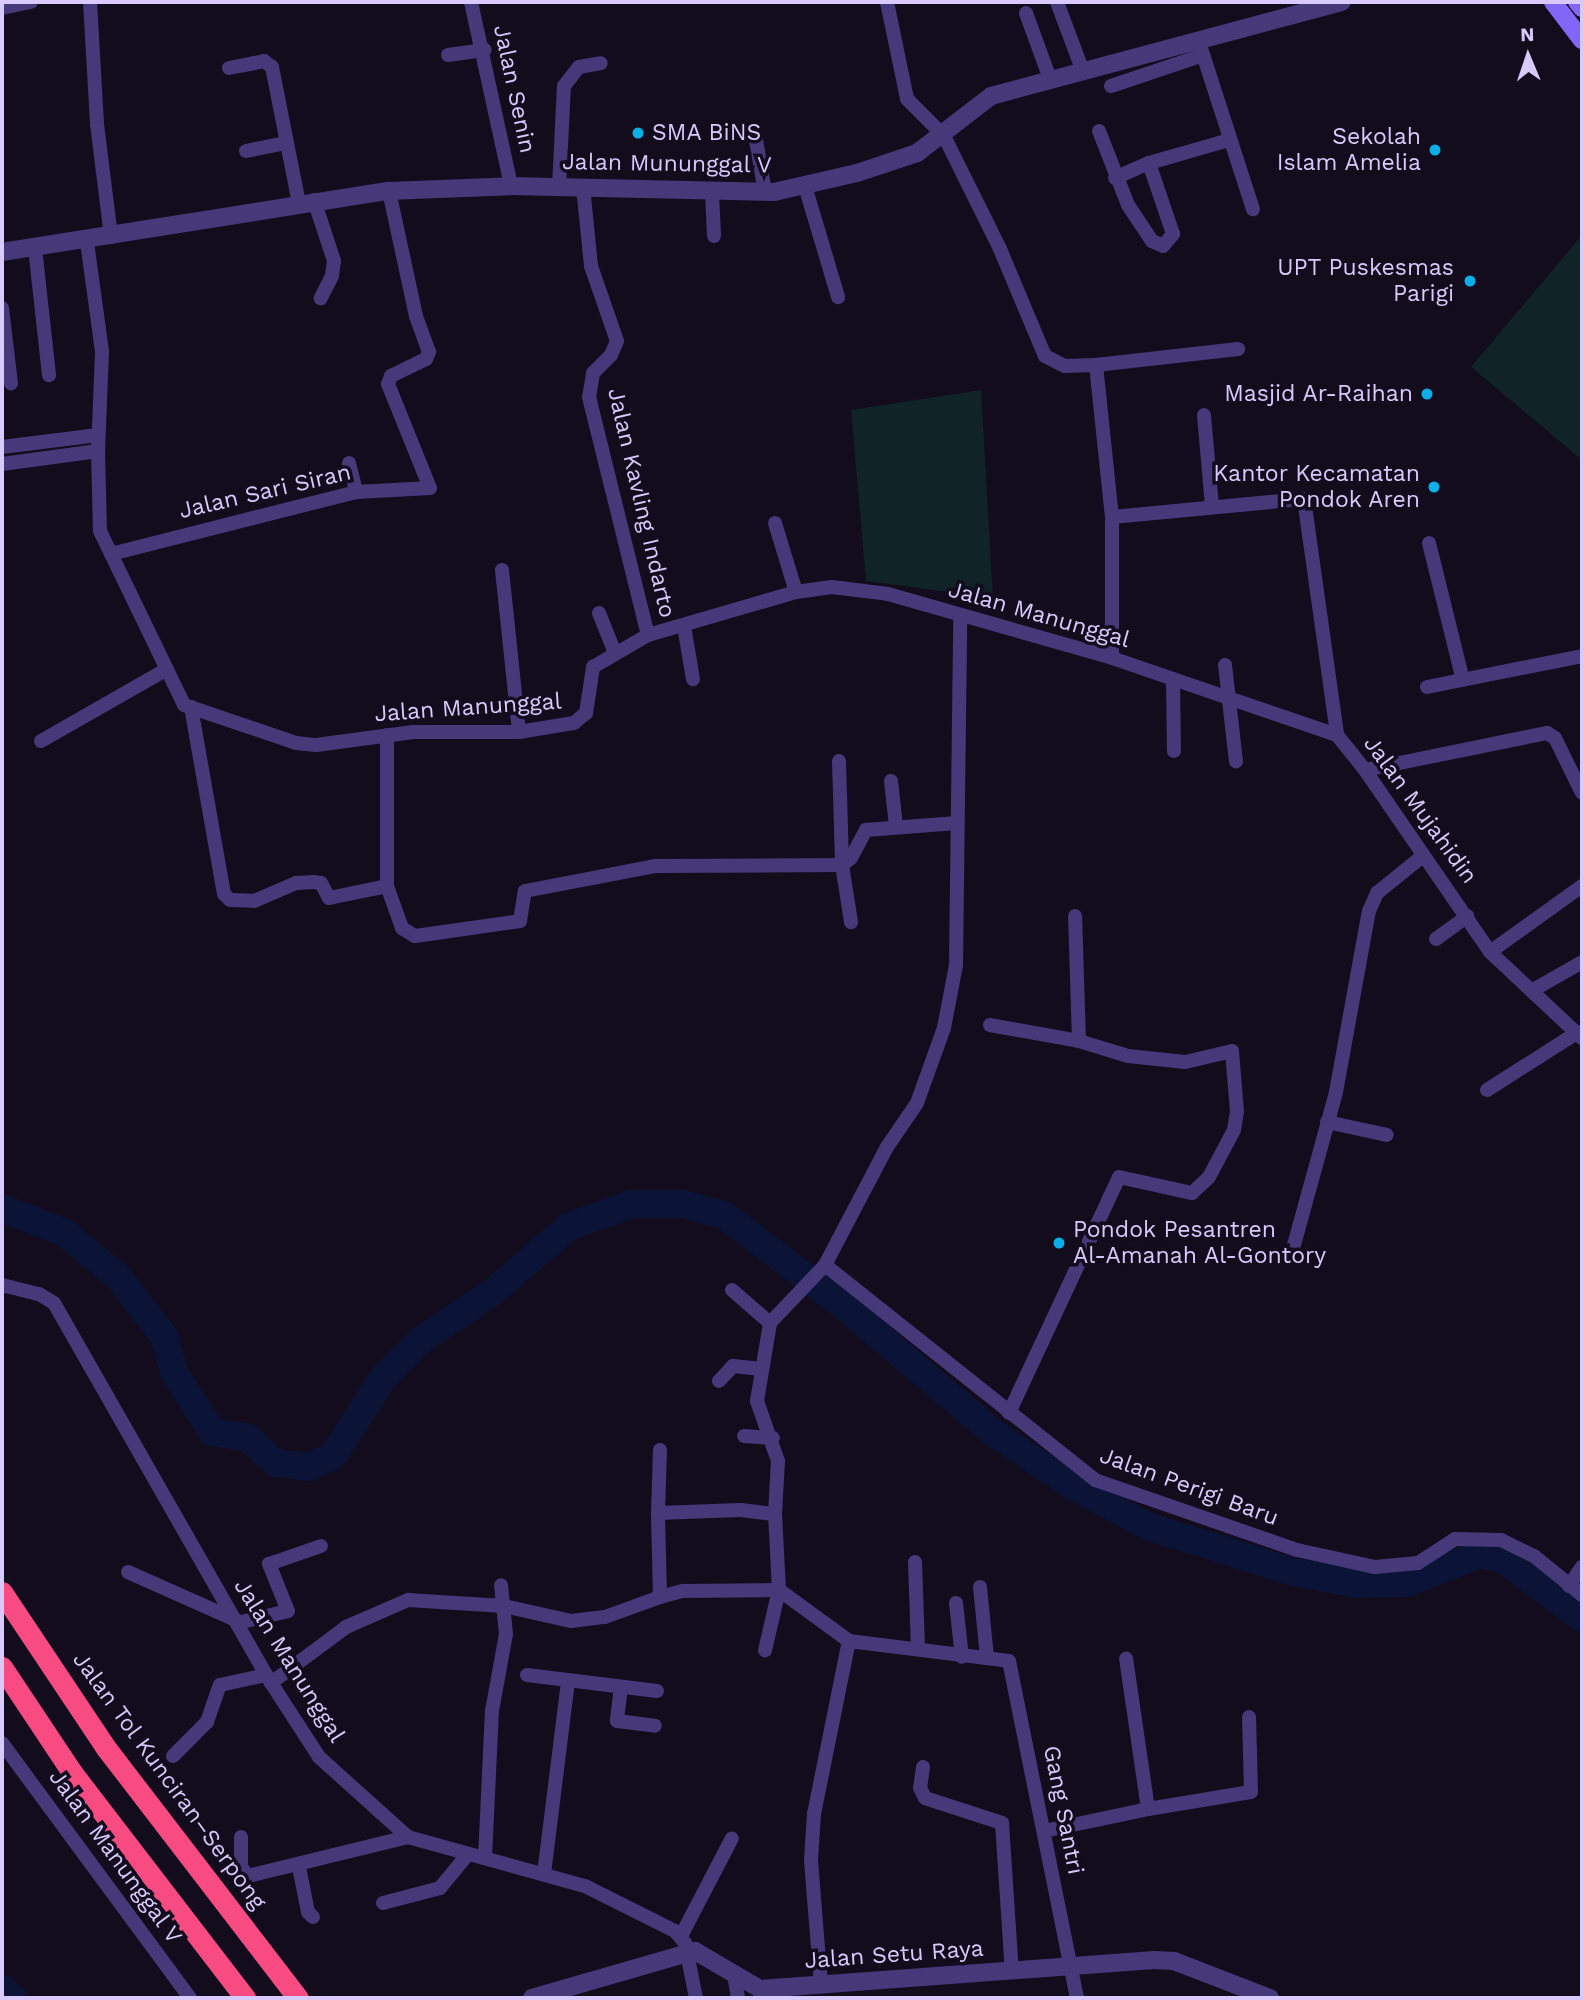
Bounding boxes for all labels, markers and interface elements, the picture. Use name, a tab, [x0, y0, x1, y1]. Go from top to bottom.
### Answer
north arrow	[1493, 21, 1563, 91]
street label: Jalan Senin	[487, 22, 541, 156]
text: N	[1520, 23, 1535, 46]
place label: SMA BiNS	[652, 119, 762, 147]
place label: Sekolah Islam Amelia	[1276, 123, 1421, 177]
marker: SMA BiNS	[630, 125, 646, 141]
marker: Sekolah Islam Amelia	[1427, 142, 1443, 158]
street label: Jalan Mununggal V	[561, 148, 773, 180]
place label: UPT Puskesmas Parigi	[1277, 254, 1454, 308]
marker: UPT Puskesmas Parigi	[1460, 271, 1480, 291]
place label: Masjid Ar-Raihan	[1223, 380, 1413, 408]
street label: Jalan Kavling Indarto	[601, 385, 681, 621]
marker: Masjid Ar-Raihan	[1419, 386, 1435, 402]
street label: Jalan Sari Siran	[176, 459, 354, 525]
place label: Kantor Kecamatan Pondok Aren	[1213, 460, 1420, 514]
marker: Kantor Kecamatan Pondok Aren	[1426, 479, 1442, 495]
street label: Jalan Manunggal	[945, 576, 1133, 654]
street label: Jalan Manunggal	[374, 688, 562, 728]
street label: Jalan Mujahidin	[1357, 731, 1483, 889]
place label: Pondok Pesantren Al-Amanah Al-Gontory	[1073, 1216, 1327, 1270]
marker: Pondok Pesantren Al-Amanah Al-Gontory	[1051, 1235, 1067, 1251]
street label: Jalan Perigi Baru	[1096, 1442, 1282, 1532]
street label: Jalan Manunggal	[228, 1574, 350, 1748]
street label: Jalan Tol Kunciran–Serpong	[66, 1646, 272, 1916]
street label: Gang Santri	[1037, 1743, 1089, 1877]
street label: Jalan Manunggal V	[42, 1764, 188, 1950]
street label: Jalan Setu Raya	[804, 1935, 984, 1975]

